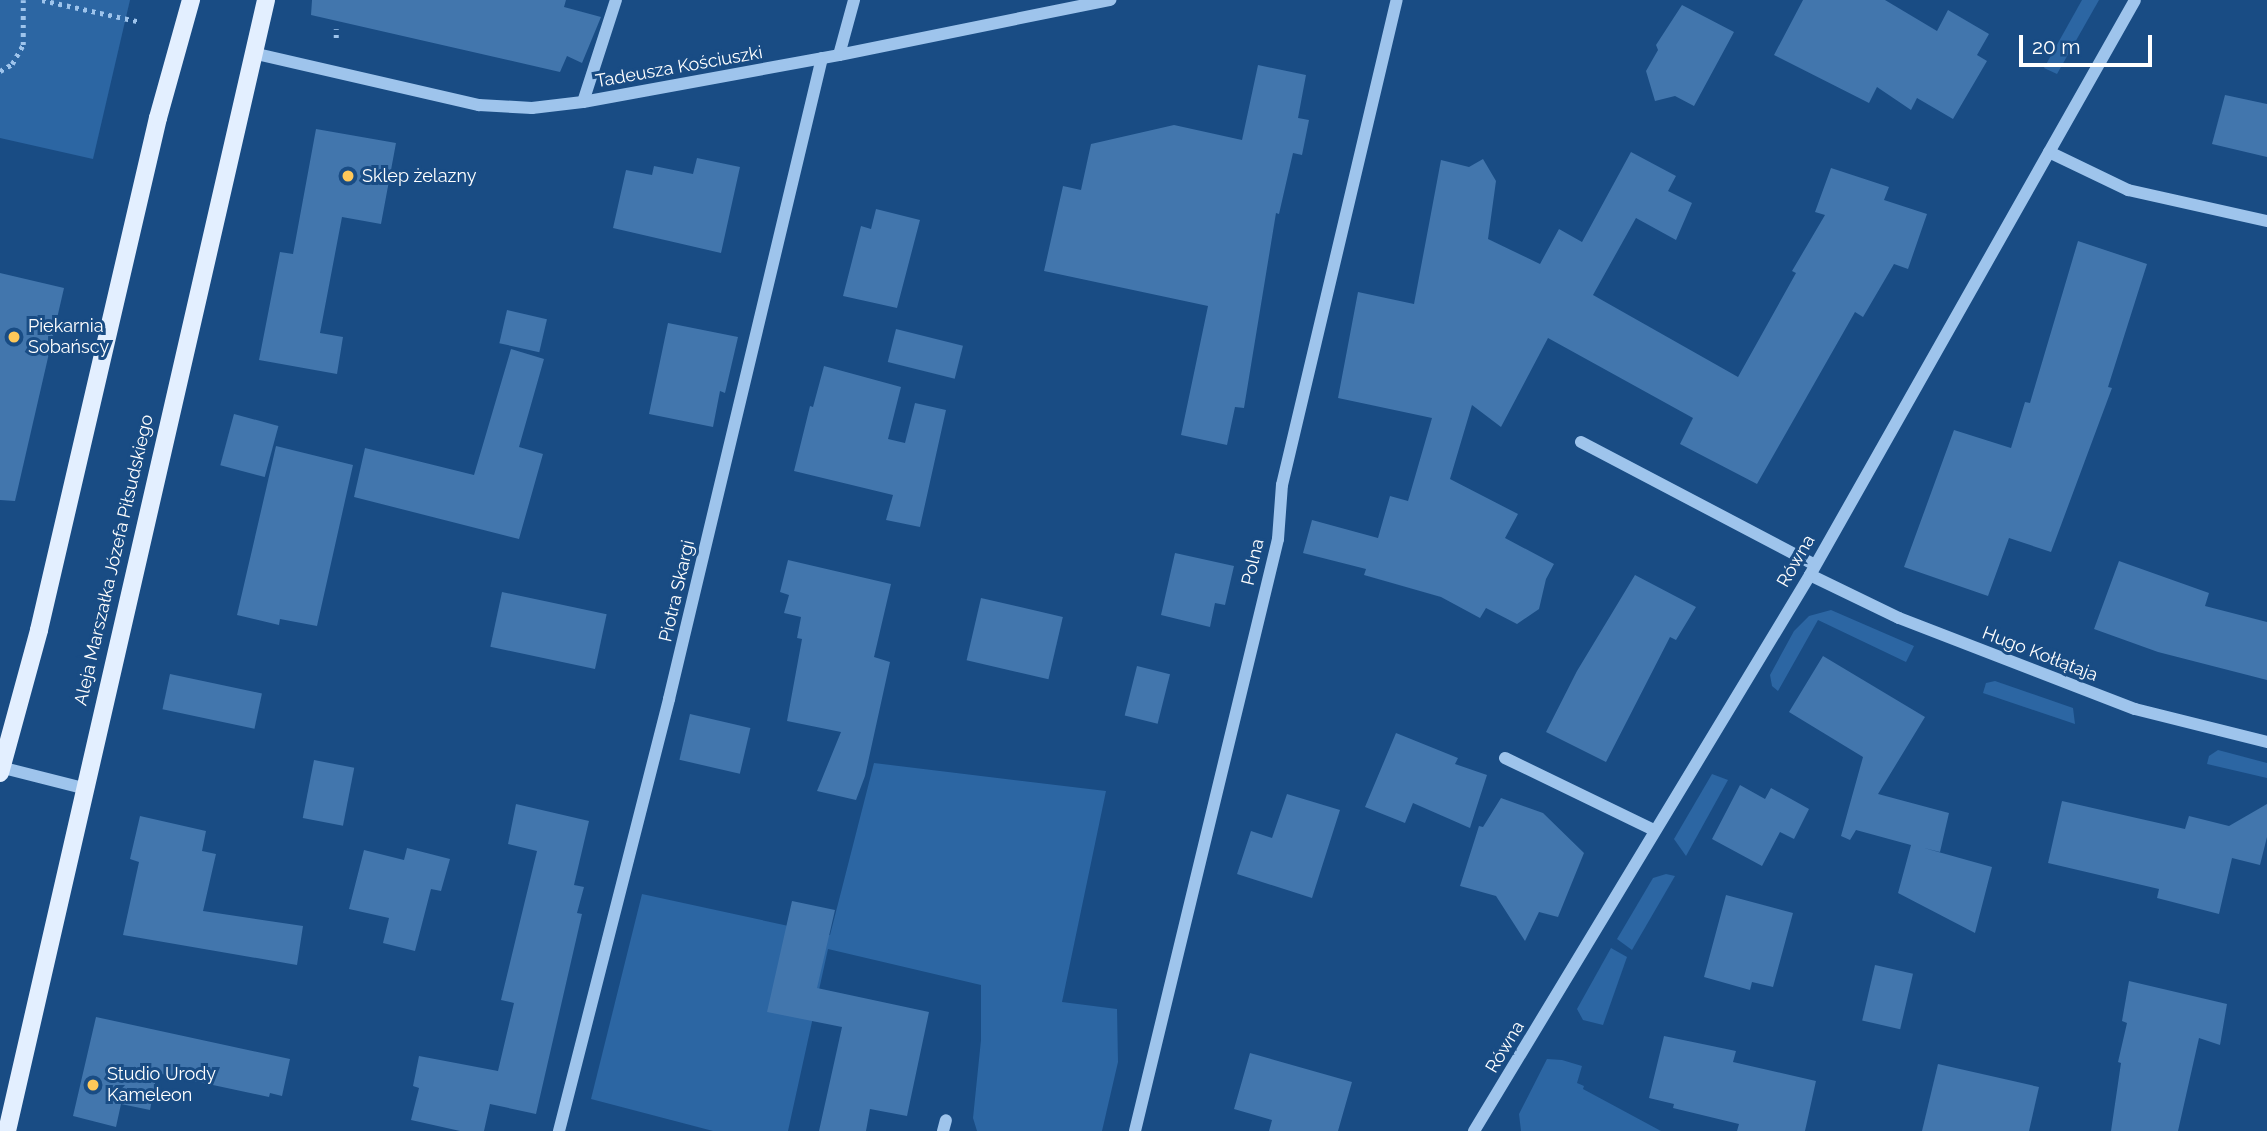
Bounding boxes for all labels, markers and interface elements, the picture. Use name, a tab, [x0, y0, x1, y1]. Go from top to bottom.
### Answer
scale bar	[2022, 21, 2155, 65]
text: 20 m	[2032, 34, 2080, 59]
street label: Tadeusza Kościuszki	[594, 42, 764, 92]
place label: Sklep żelazny	[362, 165, 476, 187]
marker: Sklep żelazny	[340, 168, 356, 184]
place label: Piekarnia Sobańscy	[28, 316, 109, 358]
marker: Piekarnia Sobańscy	[6, 329, 22, 345]
street label: Aleja Marszałka Józefa Piłsudskiego	[70, 412, 158, 708]
street label: Równa	[1772, 531, 1820, 591]
street label: Polna	[1237, 537, 1269, 587]
street label: Piotra Skargi	[655, 538, 699, 644]
street label: Hugo Kołłątaja	[1979, 622, 2101, 686]
street label: Równa	[1481, 1017, 1529, 1077]
place label: Studio Urody Kameleon	[107, 1064, 216, 1106]
marker: Studio Urody Kameleon	[85, 1077, 101, 1093]

